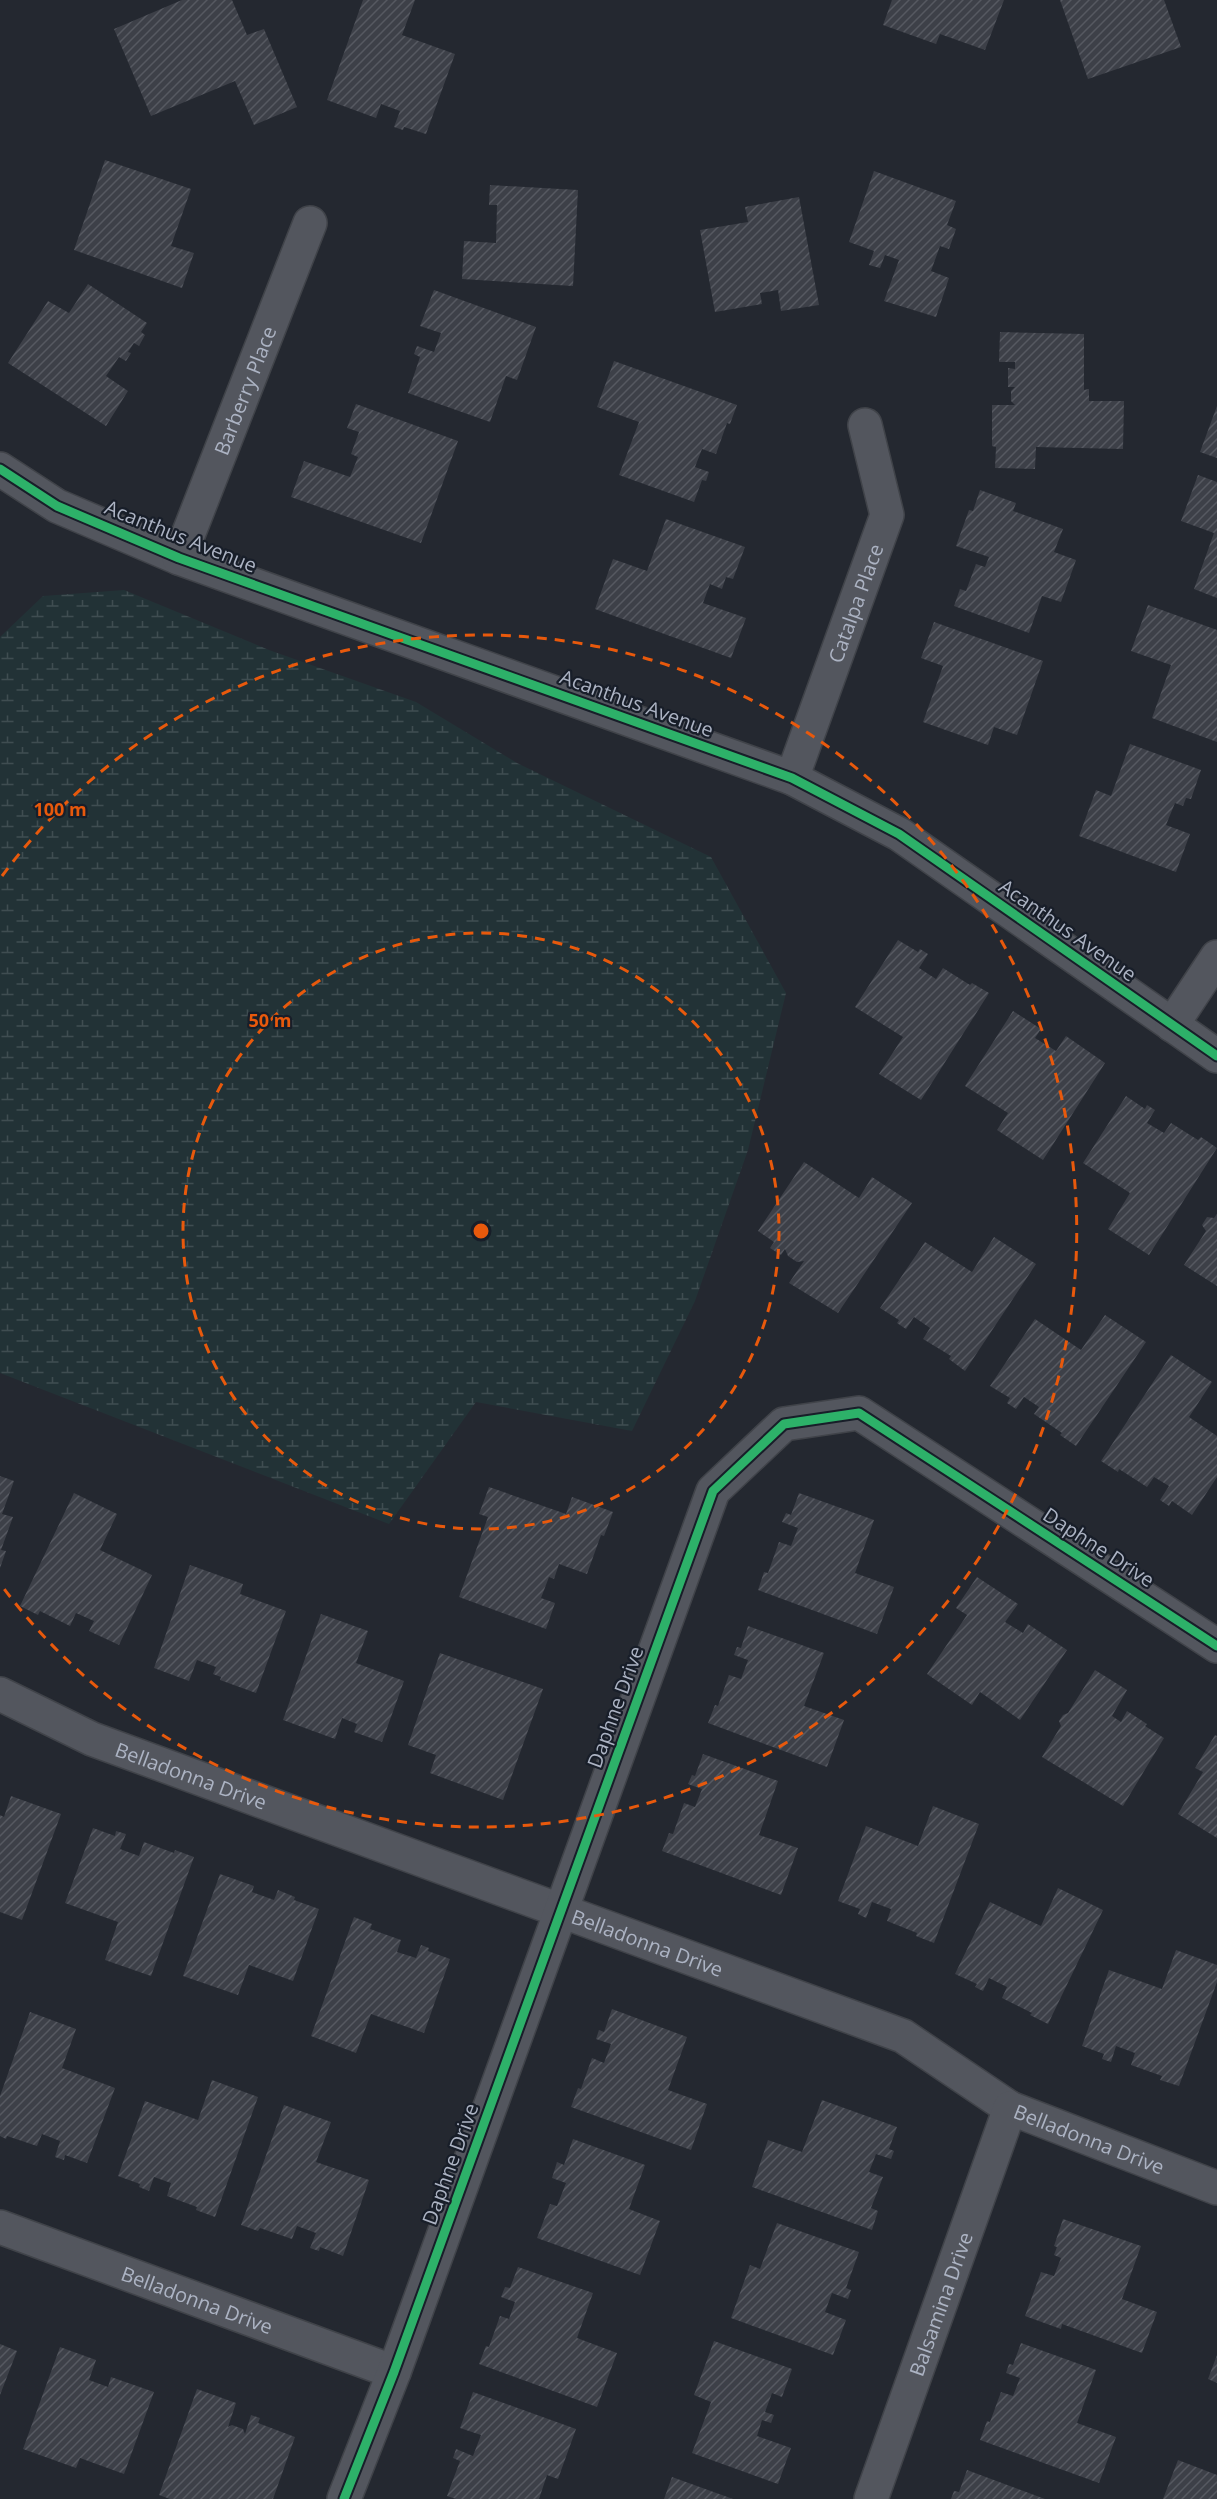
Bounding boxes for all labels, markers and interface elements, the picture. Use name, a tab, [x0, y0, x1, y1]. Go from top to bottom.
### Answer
street label: Barberry Place	[207, 322, 282, 459]
street label: Acanthus Avenue	[101, 493, 261, 579]
street label: Catalpa Place	[821, 540, 889, 666]
street label: Acanthus Avenue	[556, 663, 718, 743]
text: 100 m	[33, 797, 87, 821]
street label: Acanthus Avenue	[994, 873, 1142, 987]
text: 50 m	[249, 1008, 291, 1032]
centre of rings	[471, 1221, 491, 1241]
street label: Daphne Drive	[1038, 1501, 1160, 1593]
street label: Daphne Drive	[580, 1642, 650, 1772]
street label: Belladonna Drive	[112, 1735, 271, 1815]
street label: Belladonna Drive	[568, 1902, 727, 1983]
street label: Belladonna Drive	[1010, 2097, 1169, 2180]
street label: Daphne Drive	[415, 2099, 485, 2229]
street label: Balsamina Drive	[902, 2228, 978, 2380]
street label: Belladonna Drive	[118, 2259, 277, 2340]

